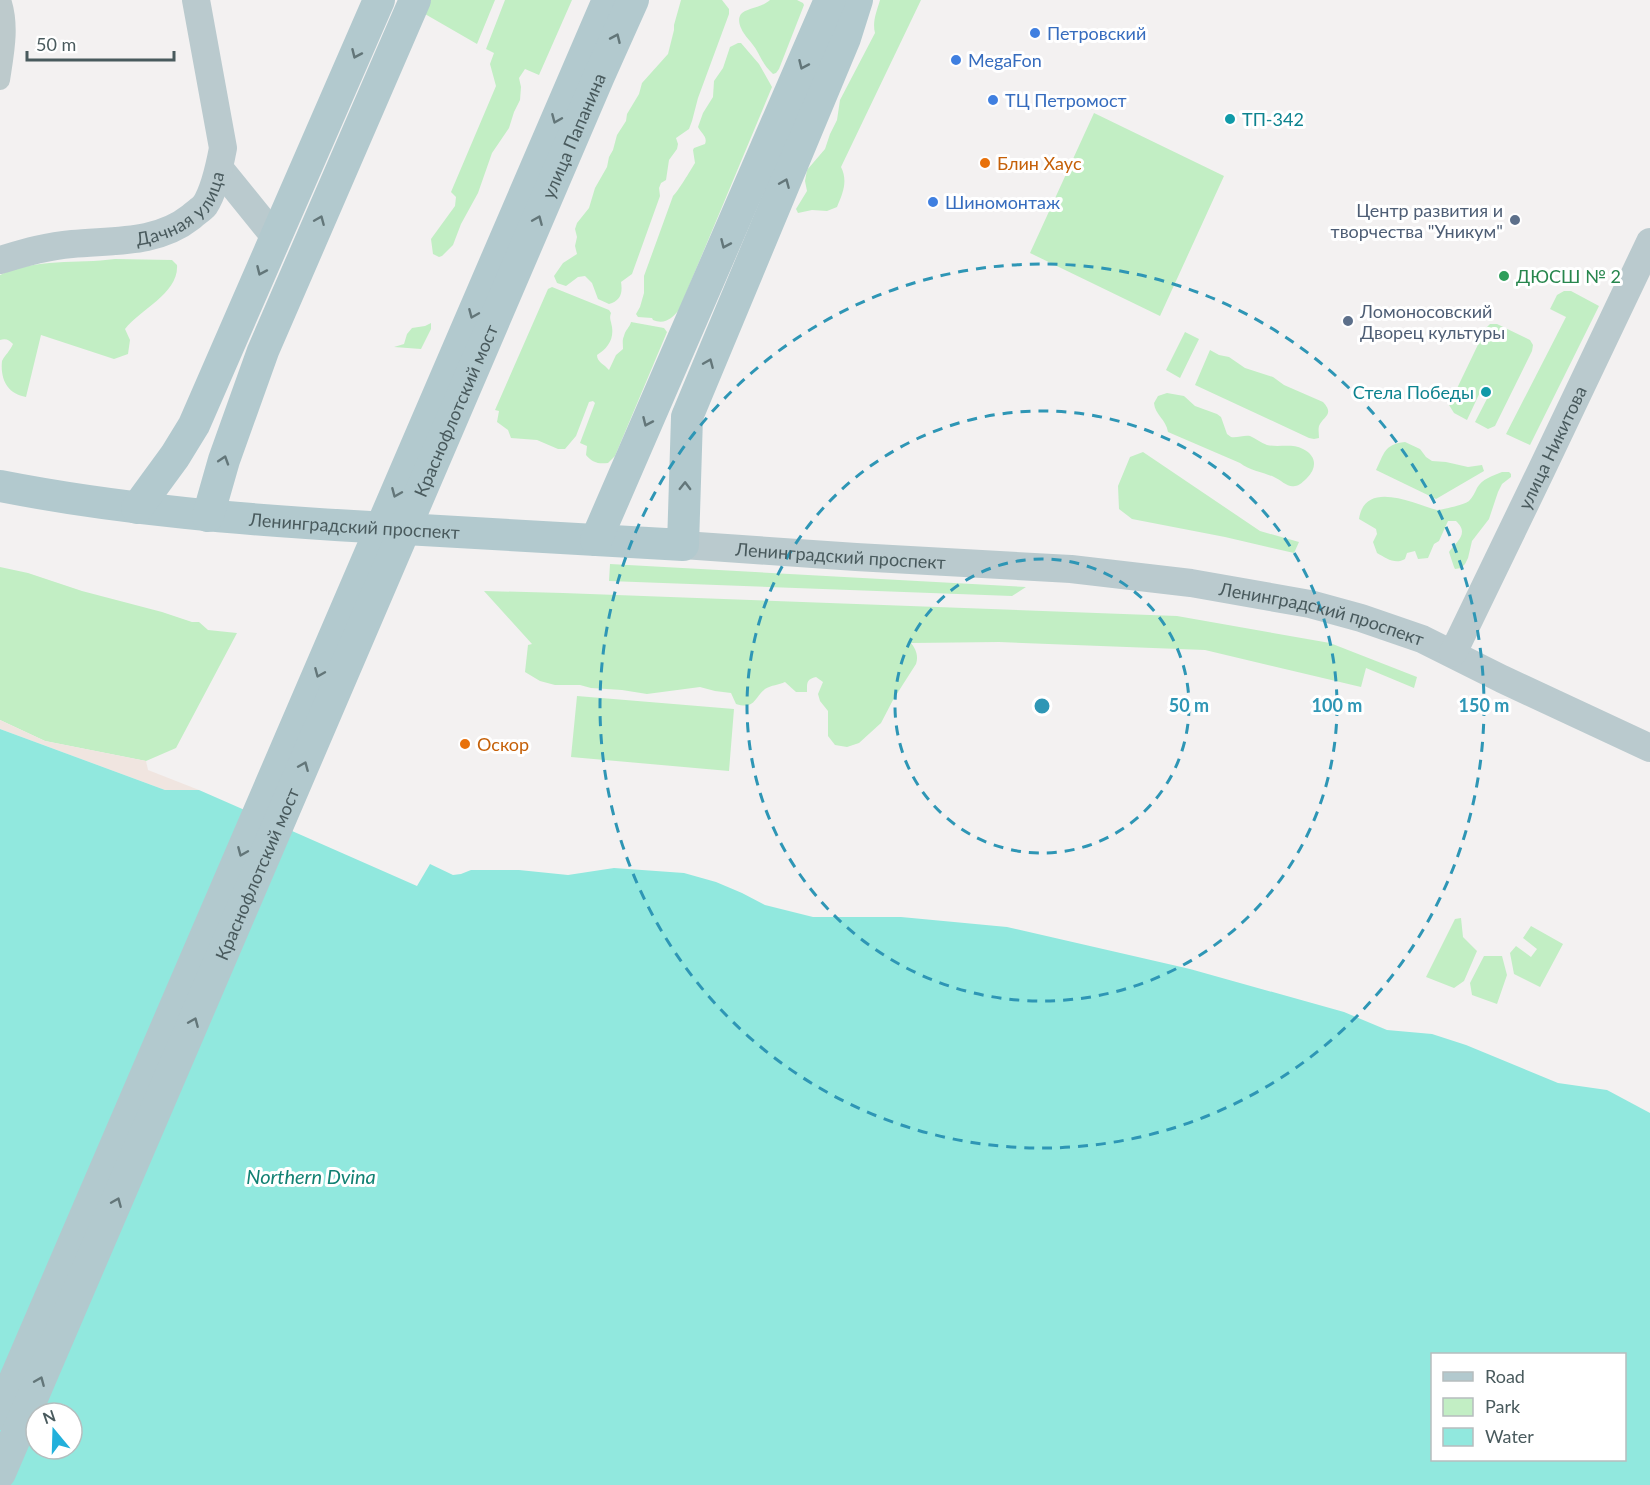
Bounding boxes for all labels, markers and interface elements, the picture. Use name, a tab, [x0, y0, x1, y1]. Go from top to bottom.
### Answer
place label: Петровский	[1047, 22, 1146, 44]
scale bar	[27, 24, 174, 62]
marker: Петровский	[1028, 26, 1042, 40]
text: 50 m	[36, 33, 76, 55]
one-way arrow	[609, 33, 621, 44]
one-way arrow	[351, 47, 363, 58]
place label: MegaFon	[968, 49, 1042, 71]
marker: MegaFon	[949, 53, 963, 67]
one-way arrow	[798, 59, 810, 70]
street label: улица Папанина	[537, 70, 610, 202]
place label: ТЦ Петромост	[1005, 89, 1127, 111]
marker: ТЦ Петромост	[986, 93, 1000, 107]
place label: ТП-342	[1242, 108, 1304, 130]
marker: ТП-342	[1223, 112, 1237, 126]
one-way arrow	[551, 113, 563, 124]
place label: Блин Хаус	[997, 152, 1082, 174]
marker: Блин Хаус	[978, 156, 992, 170]
street label: Дачная улица	[134, 169, 228, 250]
one-way arrow	[778, 178, 790, 189]
place label: Шиномонтаж	[945, 191, 1060, 213]
marker: Шиномонтаж	[926, 195, 940, 209]
place label: Центр развития и творчества "Уникум"	[1331, 199, 1503, 242]
marker: Центр развития и творчества "Уникум"	[1508, 213, 1522, 227]
one-way arrow	[313, 215, 325, 226]
one-way arrow	[531, 215, 543, 226]
one-way arrow	[720, 237, 732, 248]
one-way arrow	[256, 264, 268, 275]
place label: ДЮСШ № 2	[1516, 265, 1621, 287]
marker: ДЮСШ № 2	[1497, 269, 1511, 283]
place label: Ломоносовский Дворец культуры	[1359, 300, 1505, 343]
one-way arrow	[468, 308, 480, 319]
marker: Ломоносовский Дворец культуры	[1341, 314, 1355, 328]
street label: Краснофлотский мост	[409, 321, 502, 500]
one-way arrow	[702, 358, 714, 369]
place label: Стела Победы	[1353, 381, 1474, 403]
street label: улица Никитова	[1513, 382, 1591, 513]
marker: Стела Победы	[1479, 385, 1493, 399]
one-way arrow	[642, 416, 654, 427]
one-way arrow	[217, 455, 230, 466]
one-way arrow	[679, 482, 691, 491]
one-way arrow	[391, 487, 403, 498]
street label: Ленинградский проспект	[247, 508, 460, 543]
street label: Ленинградский проспект	[734, 538, 946, 573]
street label: Ленинградский проспект	[1217, 577, 1427, 650]
one-way arrow	[314, 666, 326, 677]
text: 50 m	[1169, 694, 1209, 716]
text: 100 m	[1312, 694, 1362, 716]
text: 150 m	[1459, 694, 1509, 716]
centre of rings	[1032, 696, 1052, 716]
place label: Оскор	[477, 733, 529, 755]
marker: Оскор	[458, 737, 472, 751]
one-way arrow	[297, 761, 309, 772]
street label: Краснофлотский мост	[210, 784, 304, 963]
one-way arrow	[237, 845, 249, 856]
one-way arrow	[187, 1018, 199, 1029]
water label: Northern Dvina	[246, 1164, 376, 1188]
one-way arrow	[110, 1197, 122, 1208]
legend	[1431, 1353, 1626, 1461]
text: Road	[1485, 1365, 1525, 1387]
one-way arrow	[33, 1376, 45, 1387]
text: Park	[1485, 1395, 1521, 1417]
north arrow	[24, 1401, 84, 1461]
text: N	[40, 1405, 58, 1427]
text: Water	[1485, 1425, 1534, 1447]

